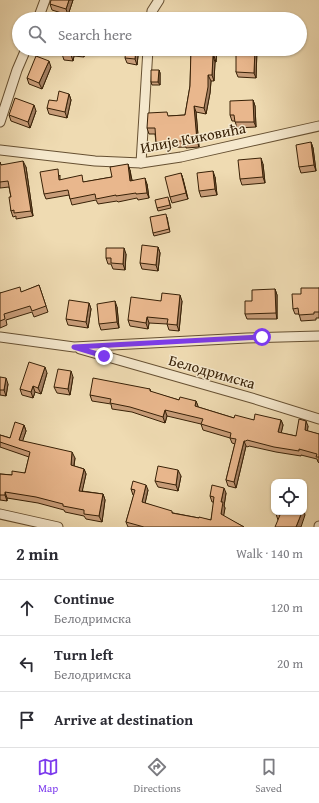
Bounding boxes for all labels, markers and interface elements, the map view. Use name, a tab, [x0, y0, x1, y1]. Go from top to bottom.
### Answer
search box	[12, 12, 307, 56]
icon: search	[26, 23, 48, 45]
text: Search here	[58, 24, 132, 45]
street label: Илије Киковића	[138, 117, 248, 158]
route start	[253, 328, 271, 346]
route end	[95, 347, 113, 365]
street label: Белодримска	[166, 349, 259, 394]
map controls	[271, 479, 307, 515]
button: locate	[271, 479, 307, 515]
text: 2 min	[16, 541, 58, 566]
text: Walk · 140 m	[236, 544, 303, 563]
text: Continue	[54, 588, 115, 609]
icon: ahead	[16, 597, 38, 619]
text: 120 m	[271, 598, 303, 617]
text: Белодримска	[54, 609, 131, 628]
text: Turn left	[54, 644, 113, 665]
icon: left	[16, 653, 38, 675]
text: 20 m	[277, 654, 303, 673]
text: Белодримска	[54, 665, 131, 684]
icon: arrive	[16, 709, 38, 731]
text: Arrive at destination	[54, 709, 193, 730]
tab: Map	[37, 756, 59, 796]
tab: Directions	[134, 756, 181, 796]
tab: Saved	[255, 756, 282, 796]

